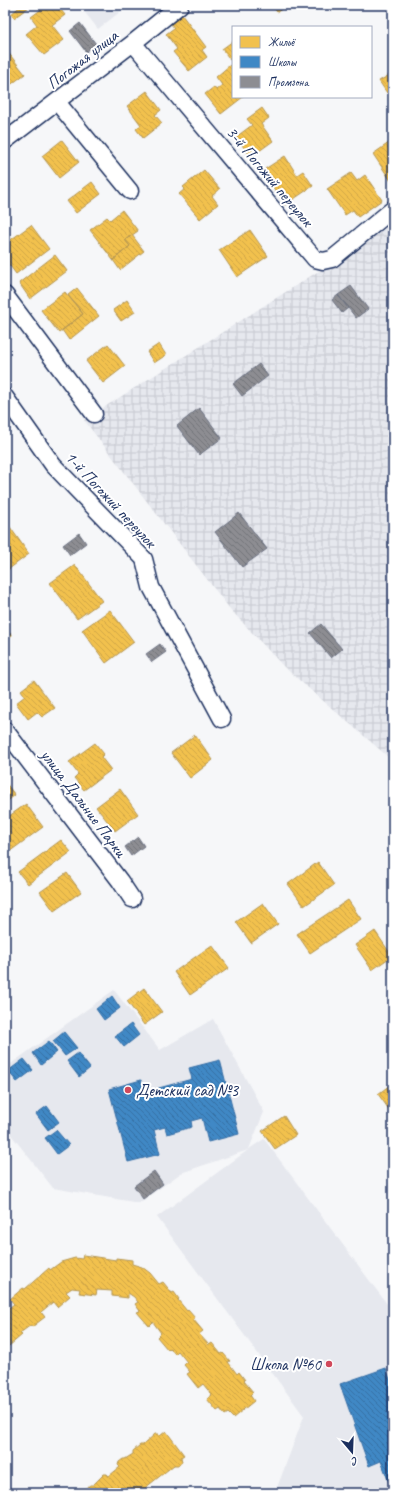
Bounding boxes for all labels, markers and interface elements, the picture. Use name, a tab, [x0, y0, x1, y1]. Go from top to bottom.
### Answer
street label: Погожая улица	[42, 24, 123, 94]
legend	[232, 26, 372, 98]
text: Жильё	[268, 34, 296, 50]
text: Школы	[268, 54, 298, 70]
text: Промзона	[268, 74, 310, 90]
street label: 3-й Погожий переулок	[222, 122, 319, 232]
street label: 1-й Погожий переулок	[61, 447, 162, 553]
street label: улица Дальние Парки	[36, 744, 132, 863]
place label: Детский сад №3	[136, 1080, 239, 1101]
marker: Детский сад №3	[123, 1085, 133, 1095]
place label: Школа №60	[250, 1354, 322, 1375]
marker: Школа №60	[324, 1359, 334, 1369]
north arrow	[332, 1432, 372, 1472]
text: С	[349, 1454, 360, 1469]

